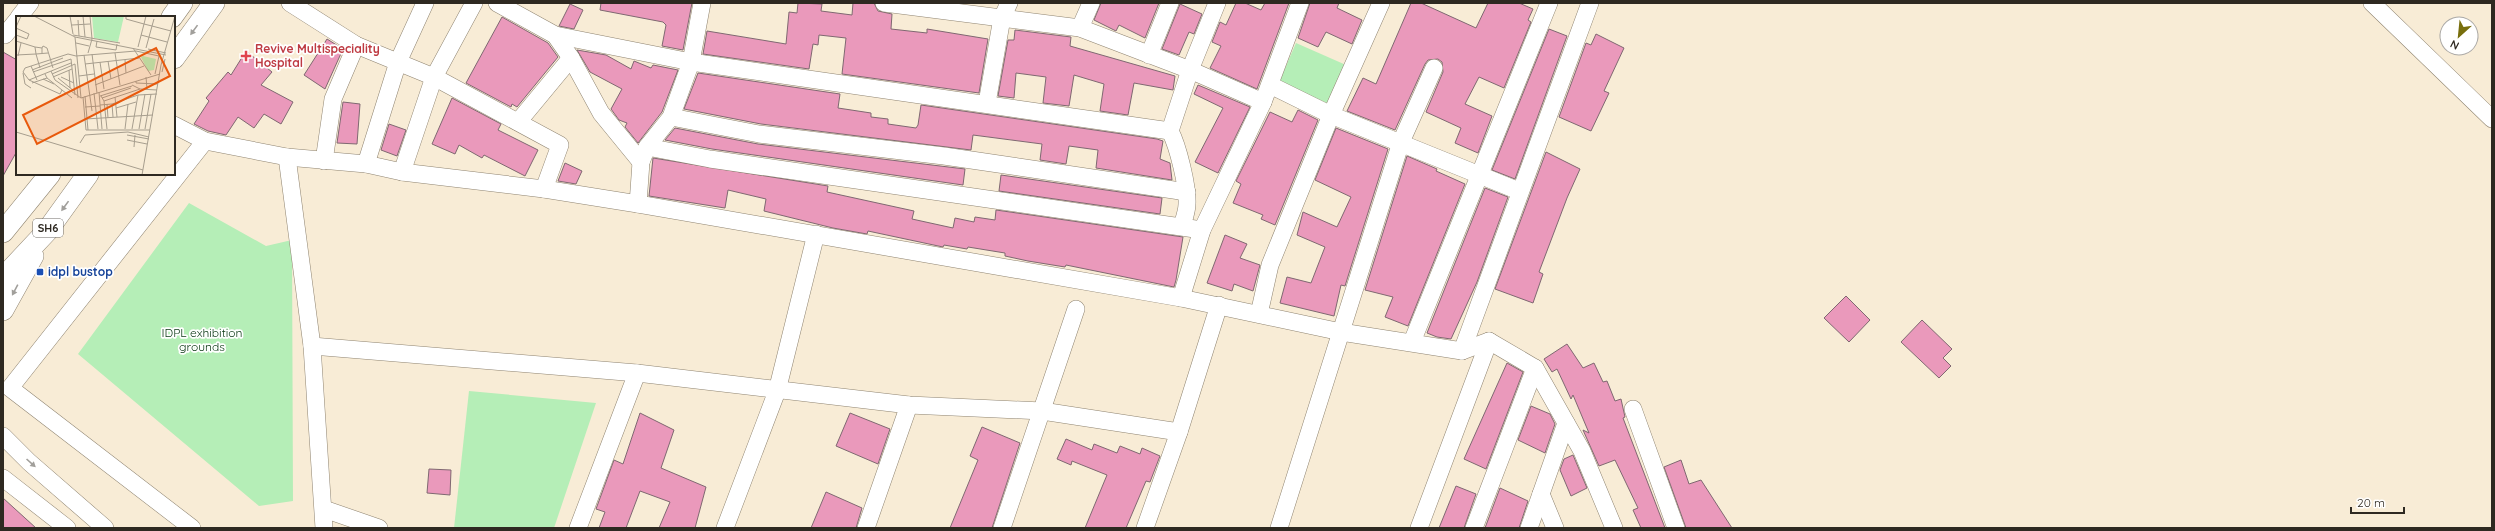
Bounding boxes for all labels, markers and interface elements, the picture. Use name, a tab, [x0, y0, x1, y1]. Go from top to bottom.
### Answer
inset map	[16, 16, 175, 175]
north arrow	[2439, 16, 2479, 56]
one-way arrow	[190, 25, 198, 36]
text: N	[2448, 37, 2461, 53]
place label: Revive Multispeciality Hospital	[255, 41, 380, 70]
marker: Revive Multispeciality Hospital	[240, 50, 252, 62]
one-way arrow	[61, 200, 69, 211]
road number: SH6	[33, 219, 63, 237]
place label: idpl bustop	[48, 264, 113, 279]
marker: idpl bustop	[35, 267, 45, 277]
one-way arrow	[12, 284, 19, 296]
park label: IDPL exhibition grounds	[162, 325, 242, 354]
one-way arrow	[26, 458, 36, 468]
scale bar	[2351, 489, 2404, 515]
text: 20 m	[2357, 495, 2385, 510]

